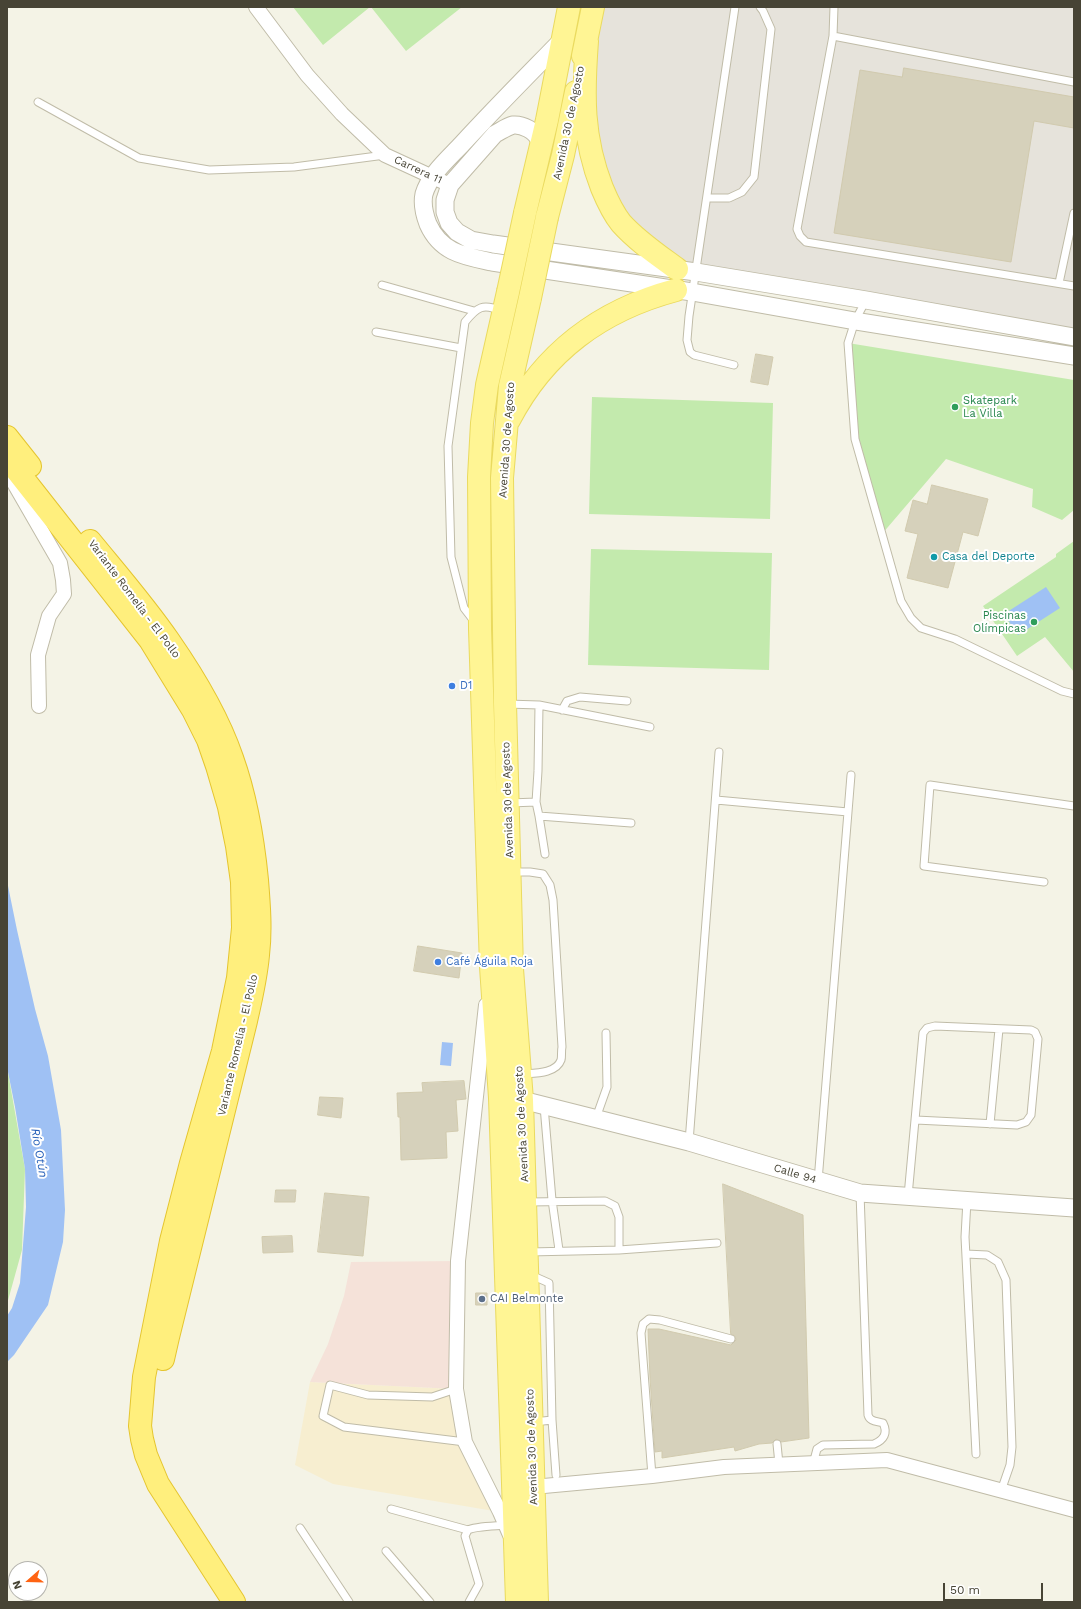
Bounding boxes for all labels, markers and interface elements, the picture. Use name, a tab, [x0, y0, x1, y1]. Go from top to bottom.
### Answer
street label: Avenida 30 de Agosto	[550, 65, 588, 181]
street label: Carrera 11	[392, 153, 444, 187]
street label: Avenida 30 de Agosto	[496, 382, 518, 498]
place label: Skatepark La Villa	[963, 394, 1017, 420]
marker: Skatepark La Villa	[950, 402, 960, 412]
street label: Variante Romelia - El Pollo	[85, 537, 183, 661]
place label: Casa del Deporte	[942, 550, 1035, 564]
marker: Casa del Deporte	[929, 552, 939, 562]
place label: Piscinas Olímpicas	[973, 609, 1026, 635]
marker: Piscinas Olímpicas	[1029, 617, 1039, 627]
place label: D1	[460, 679, 472, 693]
marker: D1	[447, 681, 457, 691]
street label: Avenida 30 de Agosto	[499, 742, 517, 858]
place label: Café Águila Roja	[446, 955, 533, 969]
marker: Café Águila Roja	[433, 957, 443, 967]
street label: Variante Romelia - El Pollo	[215, 973, 261, 1117]
street label: Avenida 30 de Agosto	[512, 1066, 532, 1182]
water label: Río Otún	[28, 1127, 50, 1179]
street label: Calle 94	[772, 1161, 818, 1187]
place label: CAI Belmonte	[490, 1292, 563, 1306]
marker: CAI Belmonte	[477, 1294, 487, 1304]
street label: Avenida 30 de Agosto	[523, 1389, 541, 1505]
north arrow	[8, 1561, 48, 1601]
scale bar	[945, 1575, 1045, 1601]
text: N	[10, 1579, 25, 1591]
text: 50 m	[950, 1583, 980, 1597]

